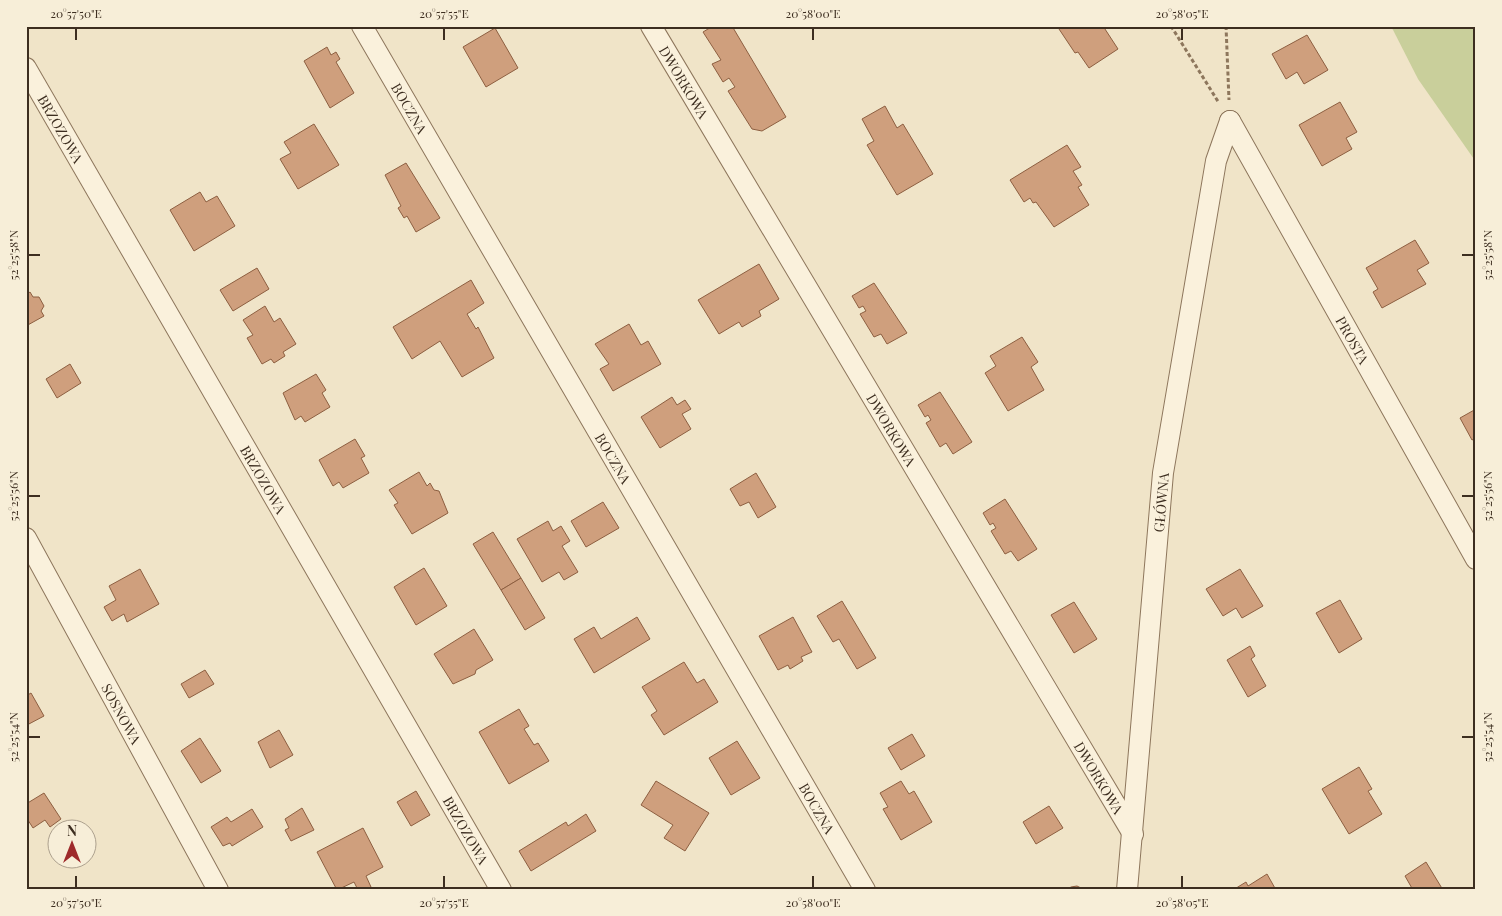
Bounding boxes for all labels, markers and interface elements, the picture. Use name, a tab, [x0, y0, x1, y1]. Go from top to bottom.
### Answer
text: 20°57'50"E	[50, 5, 102, 21]
text: 20°57'55"E	[419, 5, 469, 21]
text: 20°58'00"E	[786, 5, 841, 21]
text: 20°58'05"E	[1156, 5, 1208, 21]
street label: DWORKOWA	[655, 42, 713, 122]
street label: BOCZNA	[388, 79, 432, 137]
street label: BRZOZOWA	[34, 91, 88, 166]
text: 52°25'58"N	[5, 229, 21, 280]
text: 52°25'58"N	[1479, 229, 1495, 280]
street label: PROSTA	[1332, 312, 1374, 367]
street label: DWORKOWA	[863, 390, 921, 470]
street label: BOCZNA	[591, 429, 636, 487]
street label: BRZOZOWA	[237, 442, 291, 517]
text: 52°25'56"N	[5, 470, 21, 521]
text: 52°25'56"N	[1479, 470, 1495, 521]
street label: GŁÓWNA	[1148, 472, 1173, 533]
street label: SOSNOWA	[98, 680, 146, 747]
text: 52°25'54"N	[5, 712, 21, 762]
text: 52°25'54"N	[1479, 712, 1495, 762]
street label: DWORKOWA	[1070, 738, 1128, 817]
street label: BOCZNA	[795, 779, 840, 837]
street label: BRZOZOWA	[439, 792, 494, 868]
north arrow	[48, 818, 98, 868]
text: N	[67, 821, 77, 840]
text: 20°57'50"E	[50, 894, 102, 910]
text: 20°57'55"E	[419, 894, 469, 910]
text: 20°58'00"E	[786, 894, 841, 910]
text: 20°58'05"E	[1156, 894, 1208, 910]

